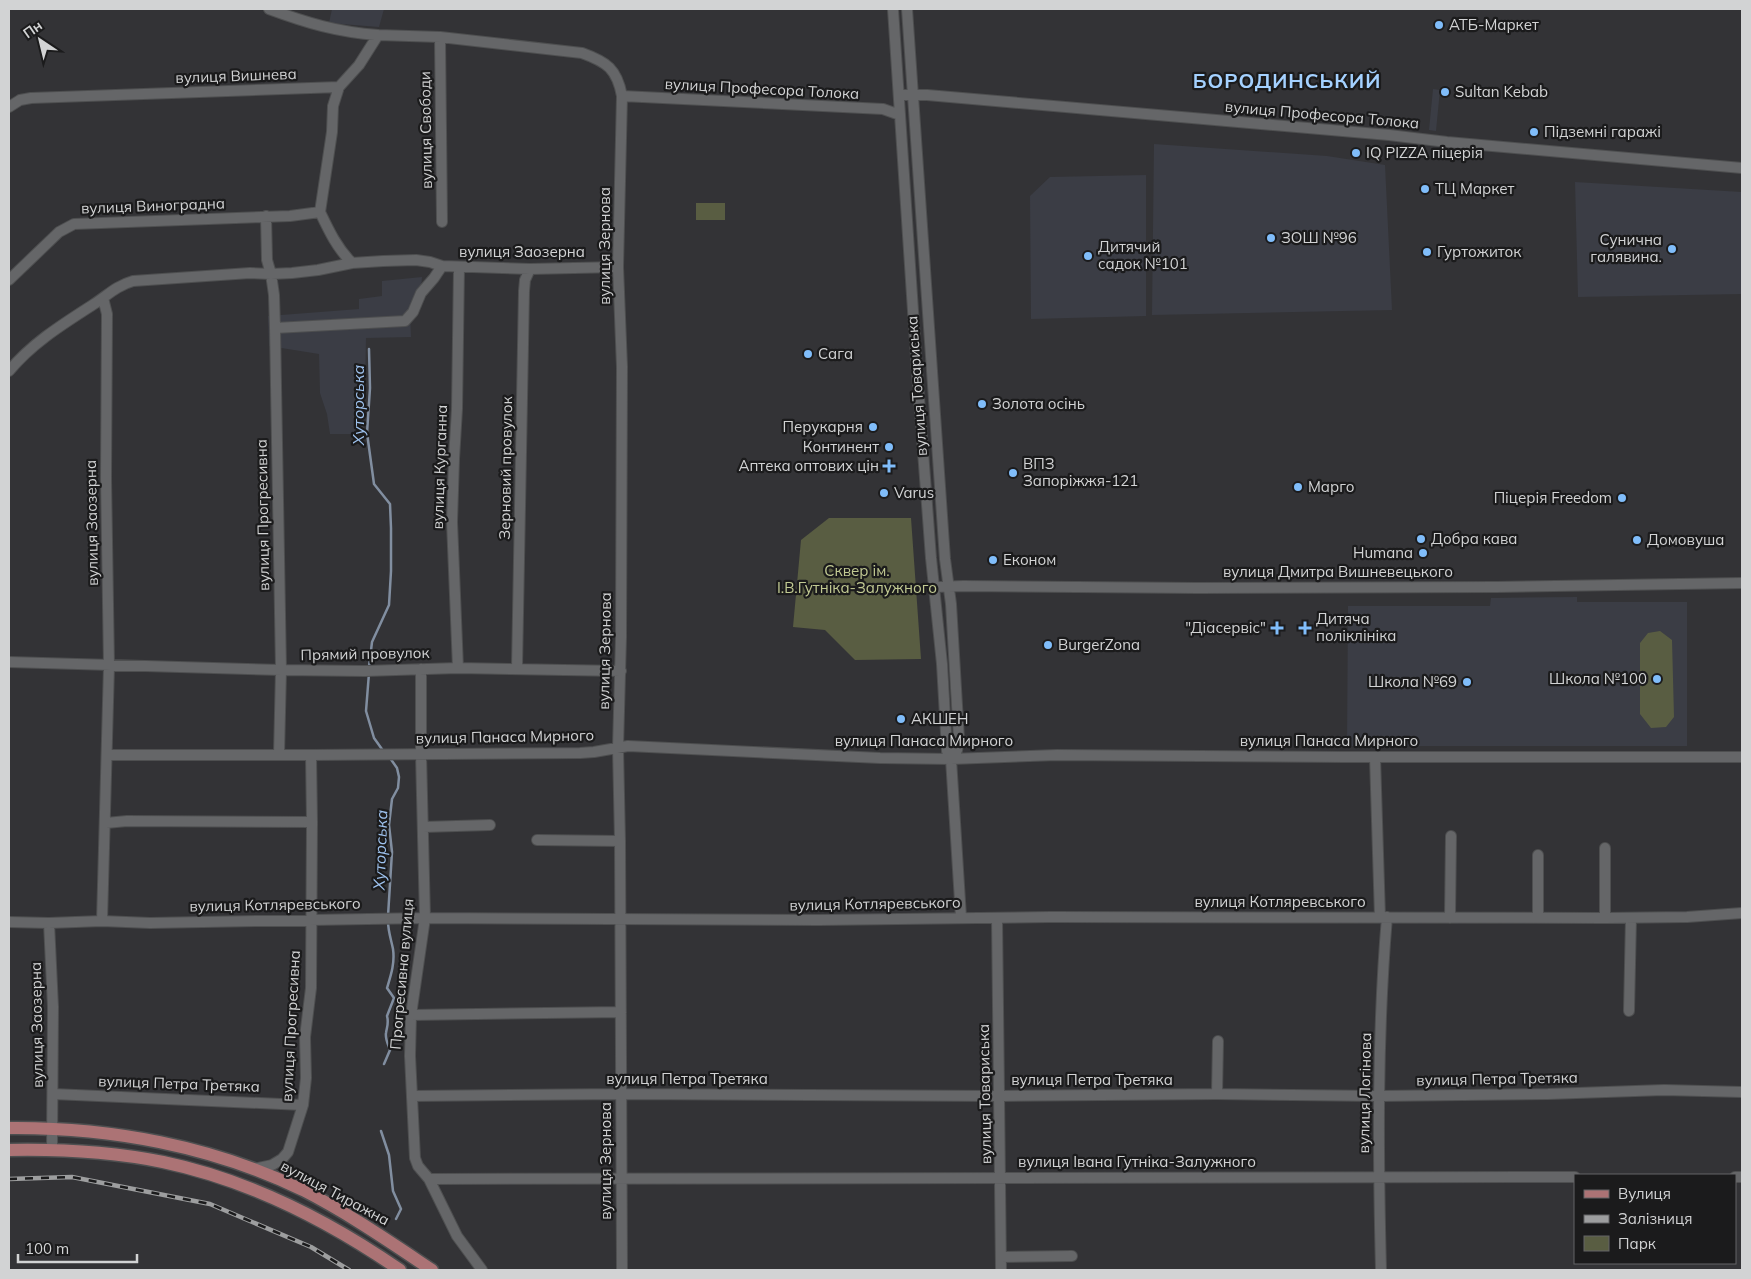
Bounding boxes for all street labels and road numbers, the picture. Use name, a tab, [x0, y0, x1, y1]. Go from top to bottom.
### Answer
street label: вулиця Вишнева	[175, 64, 297, 87]
street label: вулиця Свободи	[415, 71, 436, 189]
street label: вулиця Професора Толока	[664, 74, 860, 103]
street label: вулиця Професора Толока	[1224, 97, 1420, 132]
street label: вулиця Зернова	[595, 187, 614, 305]
street label: вулиця Виноградна	[81, 193, 225, 218]
street label: вулиця Заозерна	[459, 242, 585, 261]
street label: вулиця Товариська	[902, 315, 931, 457]
street label: Зерновий провулок	[495, 395, 516, 540]
street label: вулиця Курганна	[428, 404, 451, 530]
street label: вулиця Прогресивна	[252, 439, 273, 591]
street label: вулиця Заозерна	[81, 460, 102, 586]
street label: вулиця Дмитра Вишневецького	[1223, 562, 1453, 581]
street label: вулиця Зернова	[594, 592, 615, 710]
street label: Прямий провулок	[300, 643, 431, 664]
street label: вулиця Панаса Мирного	[416, 725, 594, 748]
street label: вулиця Панаса Мирного	[835, 731, 1013, 750]
street label: вулиця Панаса Мирного	[1240, 731, 1418, 750]
street label: вулиця Котляревського	[1194, 892, 1366, 911]
street label: вулиця Котляревського	[789, 893, 961, 914]
street label: вулиця Котляревського	[189, 894, 361, 915]
street label: Прогресивна вулиця	[385, 898, 418, 1050]
street label: вулиця Прогресивна	[277, 950, 304, 1102]
street label: вулиця Заозерна	[26, 962, 47, 1088]
street label: вулиця Товариська	[974, 1024, 995, 1164]
street label: вулиця Логінова	[1354, 1032, 1375, 1154]
street label: вулиця Петра Третяка	[1416, 1068, 1578, 1089]
street label: вулиця Петра Третяка	[606, 1069, 768, 1088]
street label: вулиця Петра Третяка	[1011, 1070, 1173, 1089]
street label: вулиця Петра Третяка	[98, 1071, 260, 1096]
street label: вулиця Зернова	[596, 1102, 615, 1220]
street label: вулиця Івана Гутніка-Залужного	[1018, 1152, 1256, 1171]
street label: вулиця Тиражна	[278, 1156, 393, 1229]

